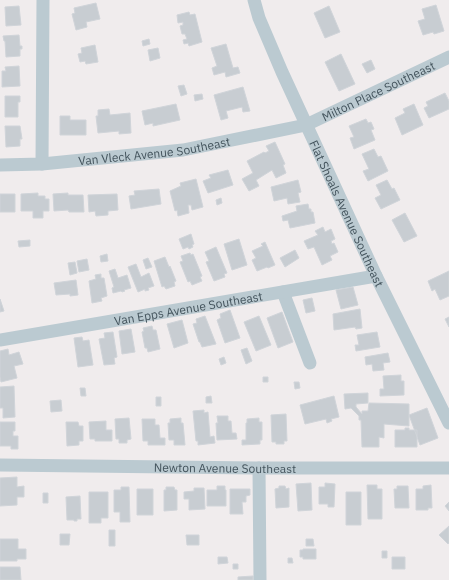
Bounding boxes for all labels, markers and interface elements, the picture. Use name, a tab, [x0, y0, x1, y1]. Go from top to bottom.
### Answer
street label: Milton Place Southeast	[319, 57, 437, 124]
street label: Van Vleck Avenue Southeast	[78, 133, 231, 168]
street label: Flat Shoals Avenue Southeast	[307, 138, 388, 289]
street label: Van Epps Avenue Southeast	[113, 288, 264, 328]
street label: Newton Avenue Southeast	[154, 459, 296, 476]

